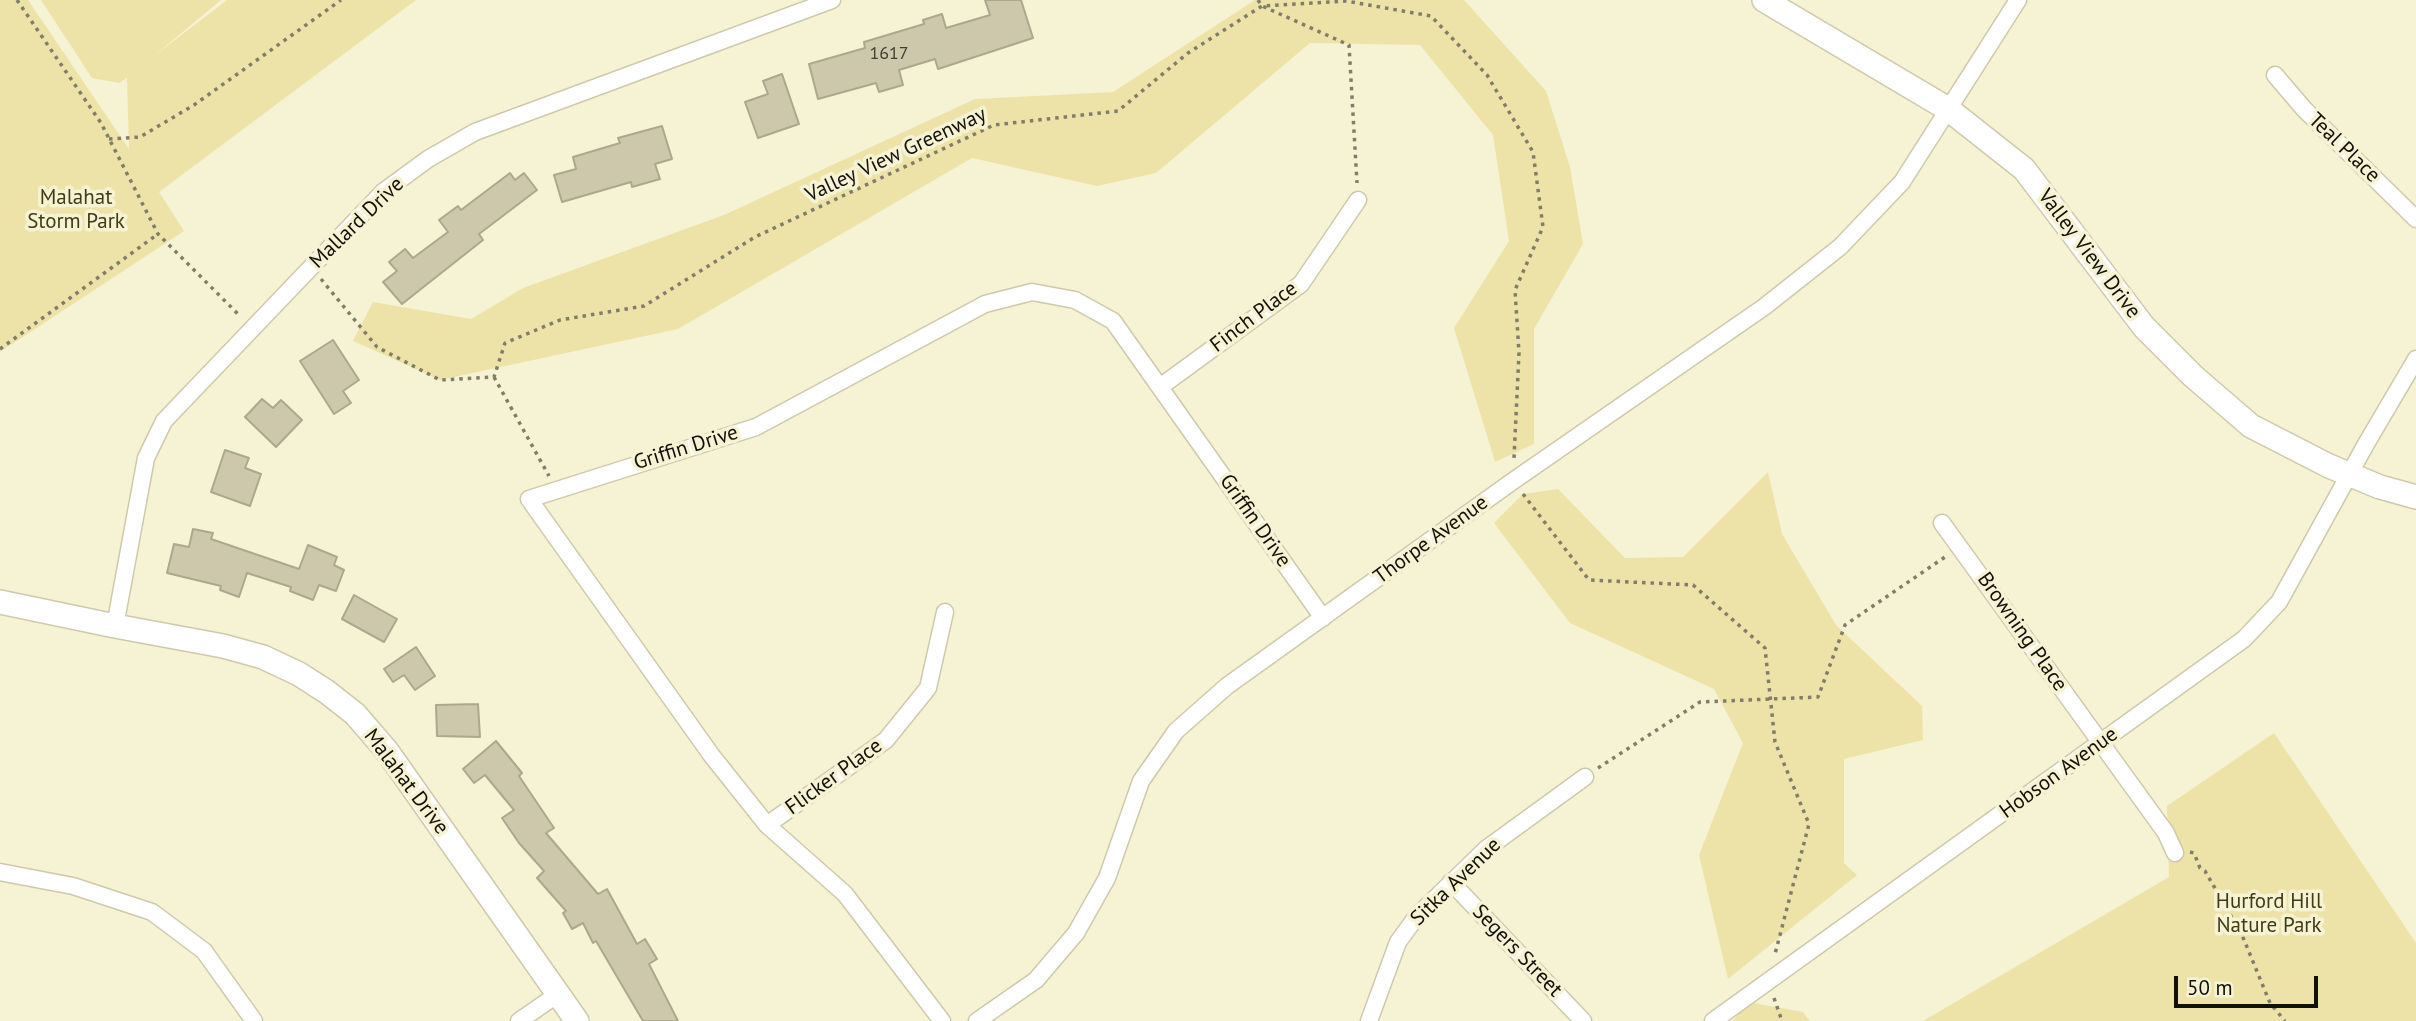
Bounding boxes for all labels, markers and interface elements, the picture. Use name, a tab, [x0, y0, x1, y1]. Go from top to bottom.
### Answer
house number: 1617	[869, 43, 909, 65]
street label: Valley View Greenway	[802, 102, 990, 208]
street label: Teal Place	[2303, 108, 2385, 188]
street label: Mallard Drive	[305, 172, 409, 274]
street label: Valley View Drive	[2032, 184, 2146, 324]
park label: Malahat Storm Park	[27, 185, 125, 235]
street label: Finch Place	[1205, 276, 1303, 358]
street label: Griffin Drive	[631, 420, 741, 476]
street label: Griffin Drive	[1214, 470, 1296, 572]
street label: Thorpe Avenue	[1369, 490, 1493, 590]
street label: Browning Place	[1972, 568, 2072, 696]
street label: Hobson Avenue	[1995, 722, 2123, 824]
street label: Malahat Drive	[358, 724, 454, 840]
street label: Flicker Place	[781, 734, 887, 820]
street label: Sitka Avenue	[1406, 833, 1506, 931]
park label: Hurford Hill Nature Park	[2216, 889, 2322, 939]
street label: Segers Street	[1467, 900, 1567, 1002]
scale bar	[2178, 962, 2322, 1006]
text: 50 m	[2187, 974, 2233, 1001]

